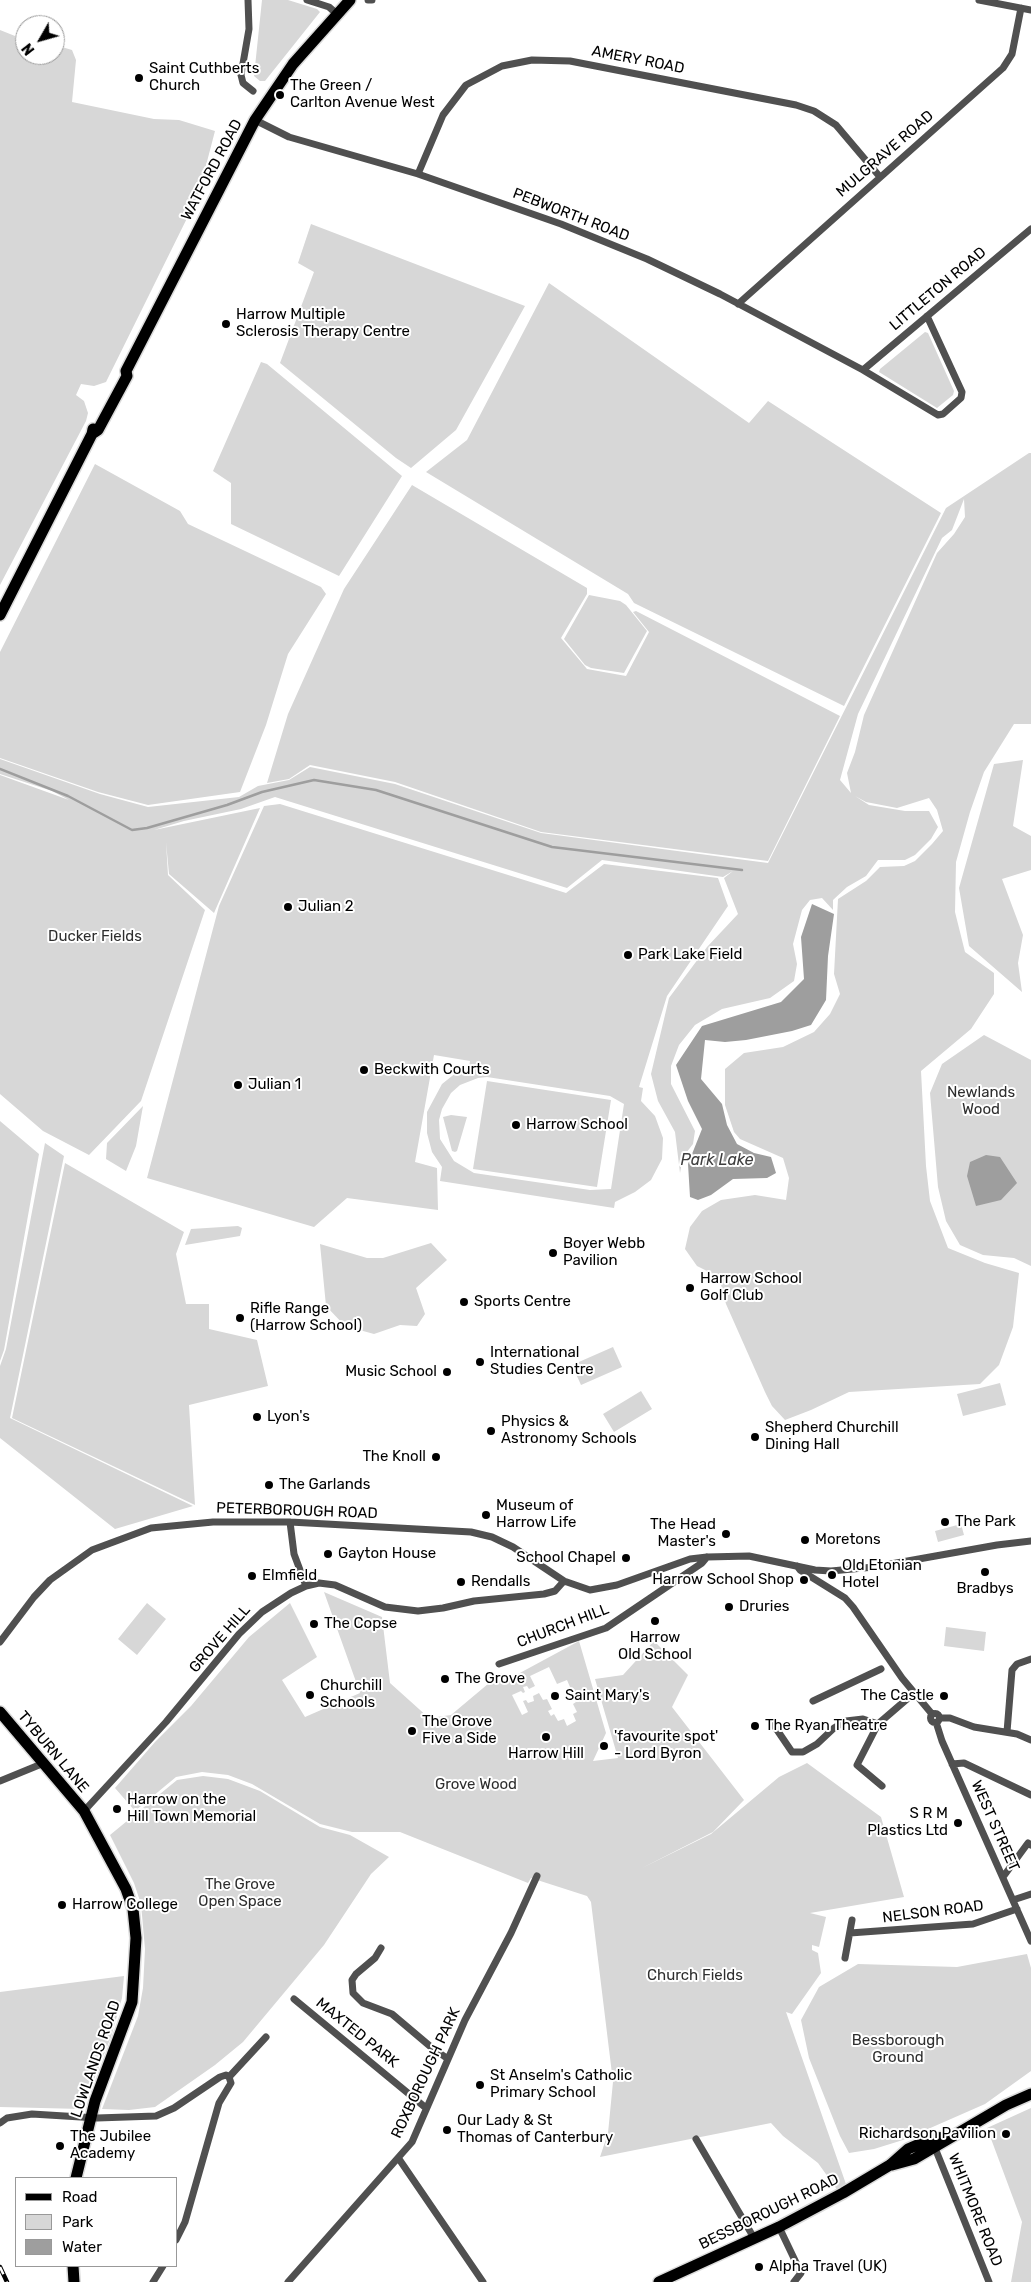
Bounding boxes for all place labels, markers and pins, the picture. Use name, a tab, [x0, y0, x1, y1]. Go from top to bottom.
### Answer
place label: Saint Cuthberts Church	[149, 60, 259, 95]
marker: Saint Cuthberts Church	[133, 72, 145, 84]
place label: The Green / Carlton Avenue West	[290, 77, 435, 112]
marker: The Green / Carlton Avenue West	[274, 89, 286, 101]
place label: Harrow Multiple Sclerosis Therapy Centre	[236, 306, 410, 341]
marker: Harrow Multiple Sclerosis Therapy Centre	[220, 318, 232, 330]
place label: Julian 2	[298, 898, 354, 916]
marker: Julian 2	[282, 901, 294, 913]
place label: Park Lake Field	[638, 946, 742, 964]
marker: Park Lake Field	[622, 949, 634, 961]
place label: Beckwith Courts	[374, 1061, 490, 1079]
marker: Beckwith Courts	[358, 1064, 370, 1076]
place label: Julian 1	[248, 1076, 301, 1094]
marker: Julian 1	[232, 1079, 244, 1091]
place label: Harrow School	[526, 1116, 628, 1134]
marker: Harrow School	[510, 1119, 522, 1131]
place label: Boyer Webb Pavilion	[563, 1235, 645, 1270]
marker: Boyer Webb Pavilion	[547, 1247, 559, 1259]
place label: Harrow School Golf Club	[700, 1270, 802, 1305]
marker: Harrow School Golf Club	[684, 1282, 696, 1294]
place label: Sports Centre	[474, 1293, 571, 1311]
marker: Sports Centre	[458, 1296, 470, 1308]
place label: Rifle Range (Harrow School)	[250, 1300, 362, 1335]
marker: Rifle Range (Harrow School)	[234, 1312, 246, 1324]
place label: International Studies Centre	[490, 1344, 594, 1379]
marker: International Studies Centre	[474, 1356, 486, 1368]
place label: Music School	[345, 1363, 437, 1381]
marker: Music School	[441, 1366, 453, 1378]
place label: Lyon's	[267, 1408, 310, 1426]
marker: Lyon's	[251, 1411, 263, 1423]
place label: Physics & Astronomy Schools	[501, 1413, 637, 1448]
place label: Shepherd Churchill Dining Hall	[765, 1419, 899, 1454]
marker: Physics & Astronomy Schools	[485, 1425, 497, 1437]
marker: Shepherd Churchill Dining Hall	[749, 1431, 761, 1443]
place label: The Knoll	[362, 1448, 426, 1466]
marker: The Knoll	[430, 1451, 442, 1463]
place label: The Garlands	[279, 1476, 370, 1494]
marker: The Garlands	[263, 1479, 275, 1491]
place label: Museum of Harrow Life	[496, 1497, 576, 1532]
marker: Museum of Harrow Life	[480, 1509, 492, 1521]
place label: The Park	[955, 1513, 1016, 1531]
place label: The Head Master's	[650, 1516, 716, 1551]
marker: The Park	[939, 1516, 951, 1528]
marker: The Head Master's	[720, 1528, 732, 1540]
place label: Moretons	[815, 1531, 881, 1549]
marker: Moretons	[799, 1534, 811, 1546]
place label: Gayton House	[338, 1545, 436, 1563]
marker: Gayton House	[322, 1548, 334, 1560]
place label: School Chapel	[516, 1549, 616, 1567]
marker: School Chapel	[620, 1552, 632, 1564]
place label: Old Etonian Hotel	[842, 1557, 922, 1592]
marker: Bradbys	[979, 1566, 991, 1578]
place label: Elmfield	[262, 1567, 317, 1585]
marker: Old Etonian Hotel	[826, 1569, 838, 1581]
marker: Elmfield	[246, 1570, 258, 1582]
place label: Harrow School Shop	[652, 1571, 794, 1589]
place label: Rendalls	[471, 1573, 530, 1591]
marker: Harrow School Shop	[798, 1574, 810, 1586]
marker: Rendalls	[455, 1576, 467, 1588]
place label: Bradbys	[956, 1580, 1014, 1598]
place label: Druries	[739, 1598, 789, 1616]
marker: Druries	[723, 1601, 735, 1613]
place label: The Copse	[324, 1615, 397, 1633]
marker: Harrow Old School	[649, 1615, 661, 1627]
marker: The Copse	[308, 1618, 320, 1630]
place label: Harrow Old School	[618, 1629, 692, 1664]
place label: The Grove	[455, 1670, 525, 1688]
marker: The Grove	[439, 1673, 451, 1685]
place label: Churchill Schools	[320, 1677, 382, 1712]
place label: Saint Mary's	[565, 1687, 650, 1705]
place label: The Castle	[861, 1687, 934, 1705]
marker: Churchill Schools	[304, 1689, 316, 1701]
marker: Saint Mary's	[549, 1690, 561, 1702]
marker: The Castle	[938, 1690, 950, 1702]
place label: The Grove Five a Side	[422, 1713, 497, 1748]
place label: The Ryan Theatre	[765, 1717, 887, 1735]
marker: The Ryan Theatre	[749, 1720, 761, 1732]
marker: The Grove Five a Side	[406, 1725, 418, 1737]
place label: 'favourite spot' - Lord Byron	[614, 1728, 718, 1763]
marker: Harrow Hill	[540, 1731, 552, 1743]
marker: 'favourite spot' - Lord Byron	[598, 1740, 610, 1752]
place label: Harrow Hill	[508, 1745, 584, 1763]
place label: Harrow on the Hill Town Memorial	[127, 1791, 256, 1826]
marker: Harrow on the Hill Town Memorial	[111, 1803, 123, 1815]
place label: S R M Plastics Ltd	[867, 1805, 948, 1840]
marker: S R M Plastics Ltd	[952, 1817, 964, 1829]
place label: Harrow College	[72, 1896, 178, 1914]
marker: Harrow College	[56, 1899, 68, 1911]
place label: St Anselm's Catholic Primary School	[490, 2067, 632, 2102]
marker: St Anselm's Catholic Primary School	[474, 2079, 486, 2091]
place label: Our Lady & St Thomas of Canterbury	[457, 2112, 613, 2147]
marker: Our Lady & St Thomas of Canterbury	[441, 2124, 453, 2136]
place label: Richardson Pavilion	[859, 2125, 996, 2143]
place label: The Jubilee Academy	[70, 2128, 151, 2163]
marker: Richardson Pavilion	[1000, 2128, 1012, 2140]
marker: The Jubilee Academy	[54, 2140, 66, 2152]
place label: Alpha Travel (UK)	[769, 2258, 887, 2276]
marker: Alpha Travel (UK)	[753, 2261, 765, 2273]

